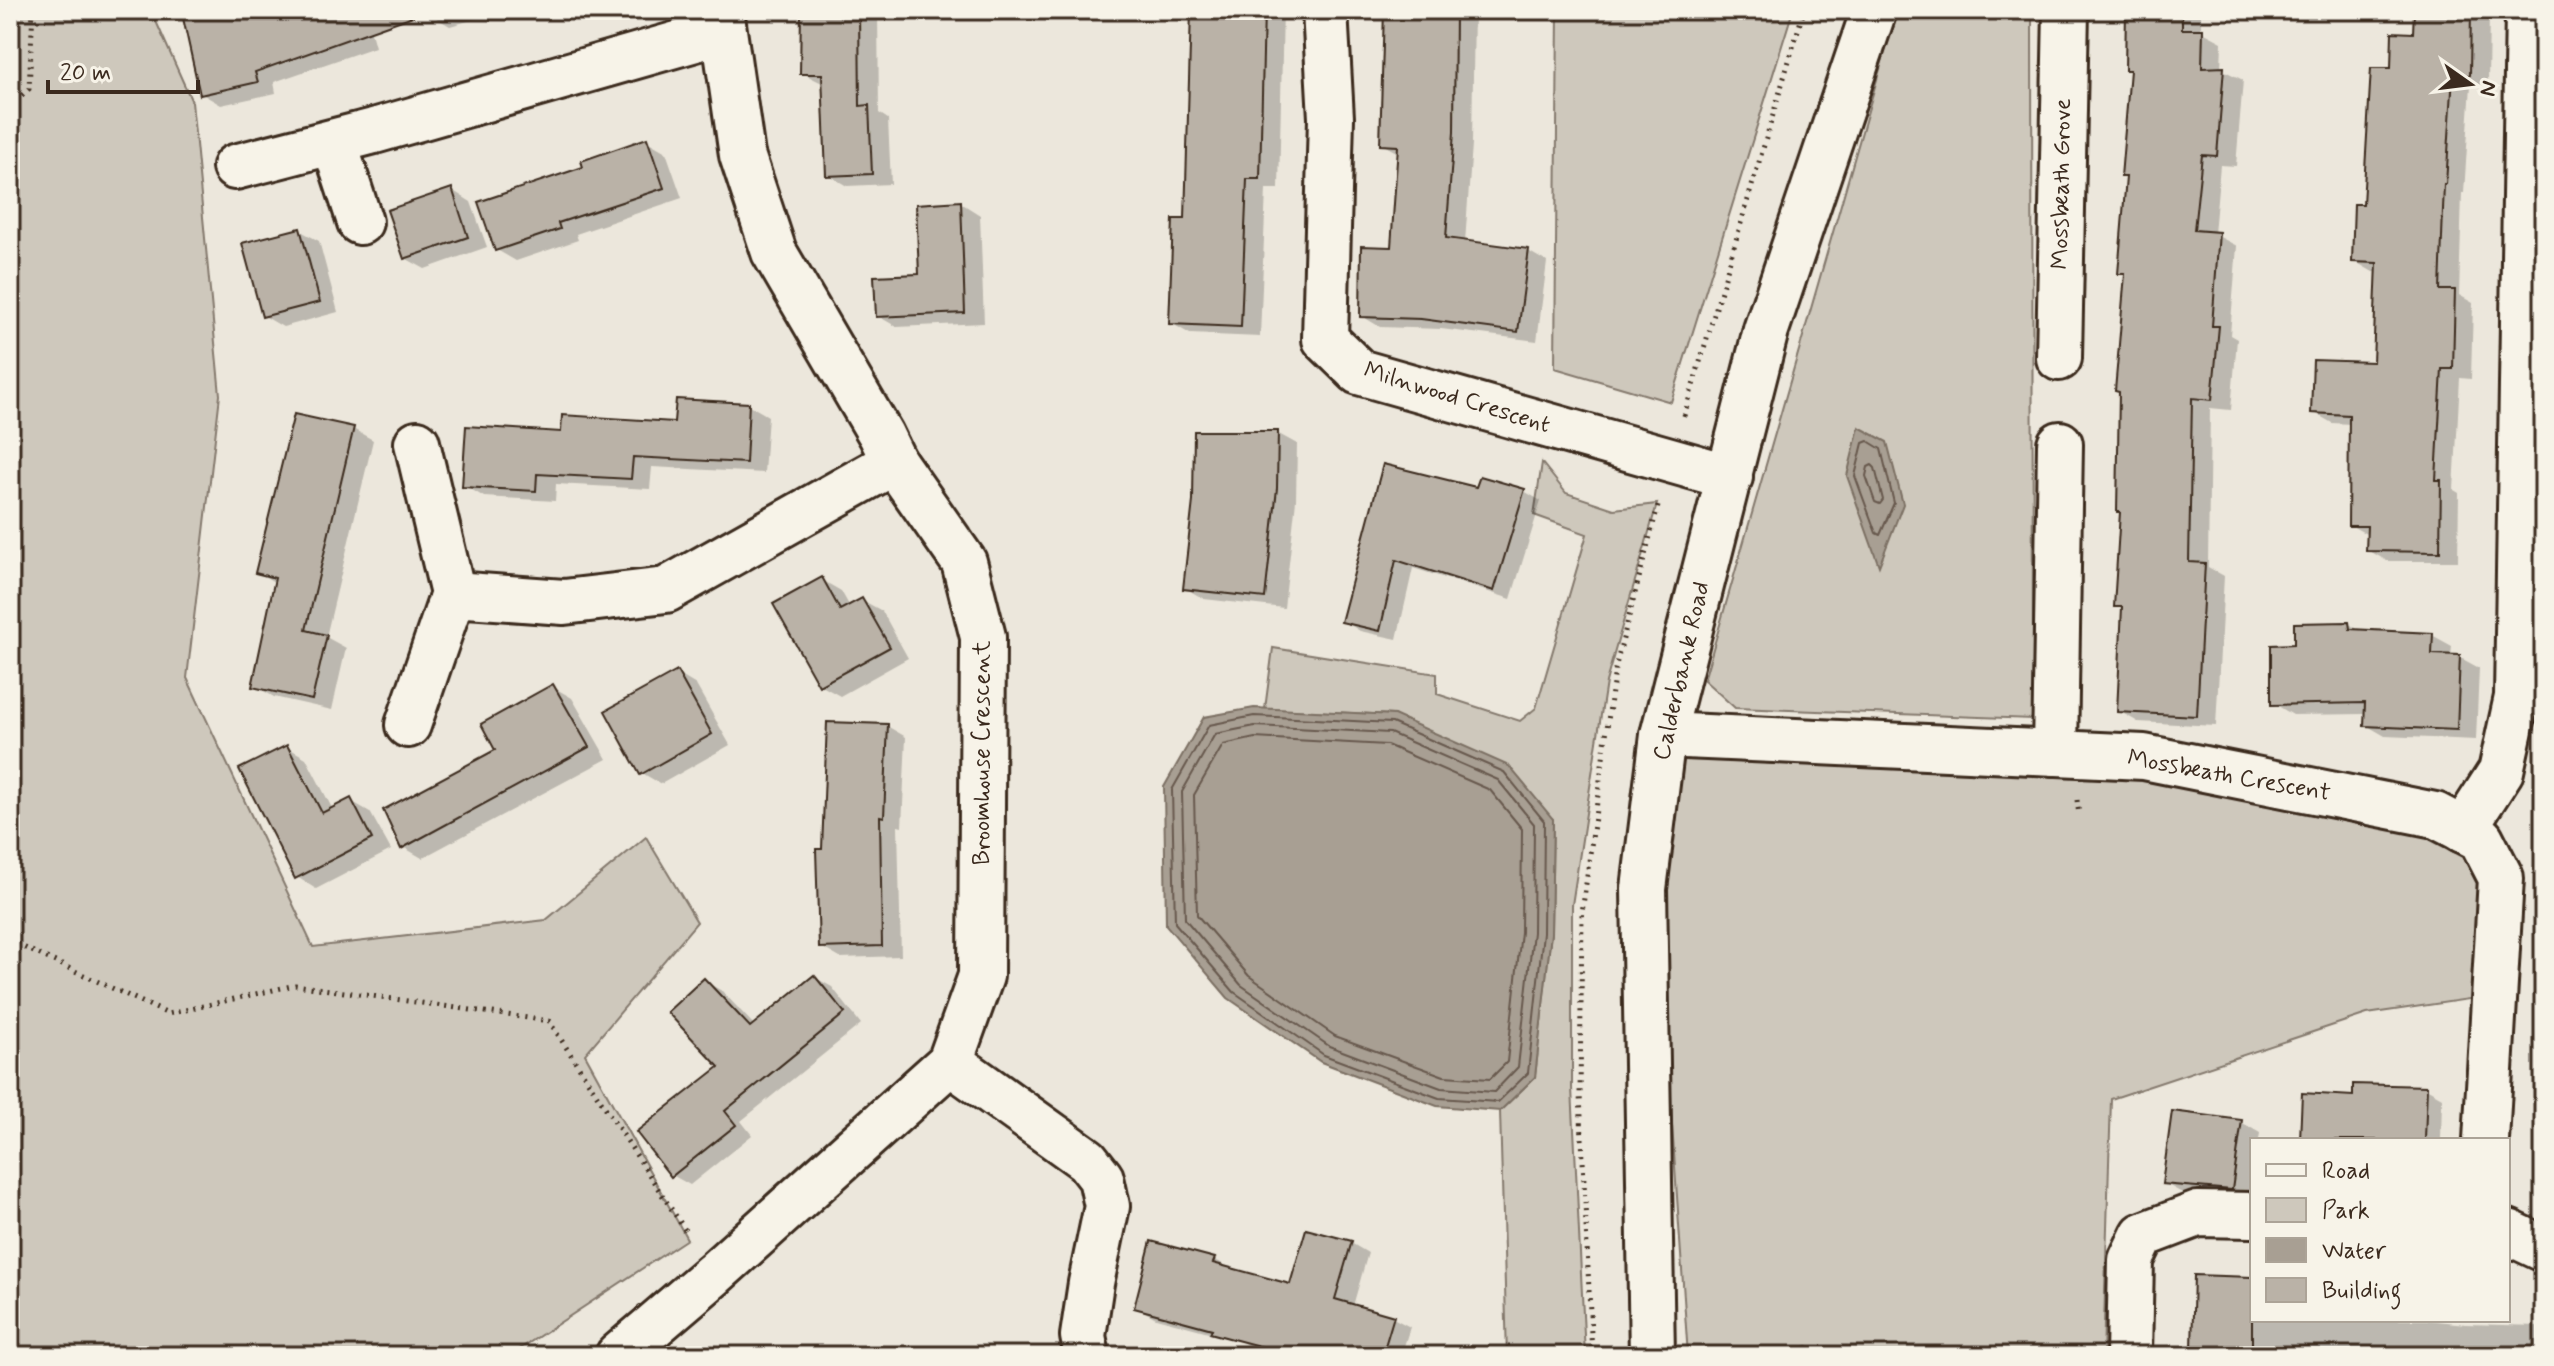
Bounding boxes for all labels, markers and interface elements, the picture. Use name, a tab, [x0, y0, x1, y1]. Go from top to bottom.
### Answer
scale bar	[48, 44, 198, 94]
north arrow	[2430, 44, 2510, 124]
text: 20 m	[60, 58, 111, 89]
text: N	[2472, 78, 2503, 99]
street label: Mossbeath Grove	[2045, 98, 2079, 270]
street label: Milnwood Crescent	[1360, 355, 1554, 441]
street label: Calderbank Road	[1646, 579, 1718, 763]
street label: Broomhouse Crescent	[967, 641, 998, 865]
street label: Mossbeath Crescent	[2125, 743, 2333, 809]
legend	[2250, 1138, 2510, 1322]
text: Road	[2322, 1156, 2370, 1187]
text: Park	[2322, 1196, 2370, 1227]
text: Water	[2322, 1236, 2387, 1267]
text: Building	[2322, 1276, 2402, 1310]

